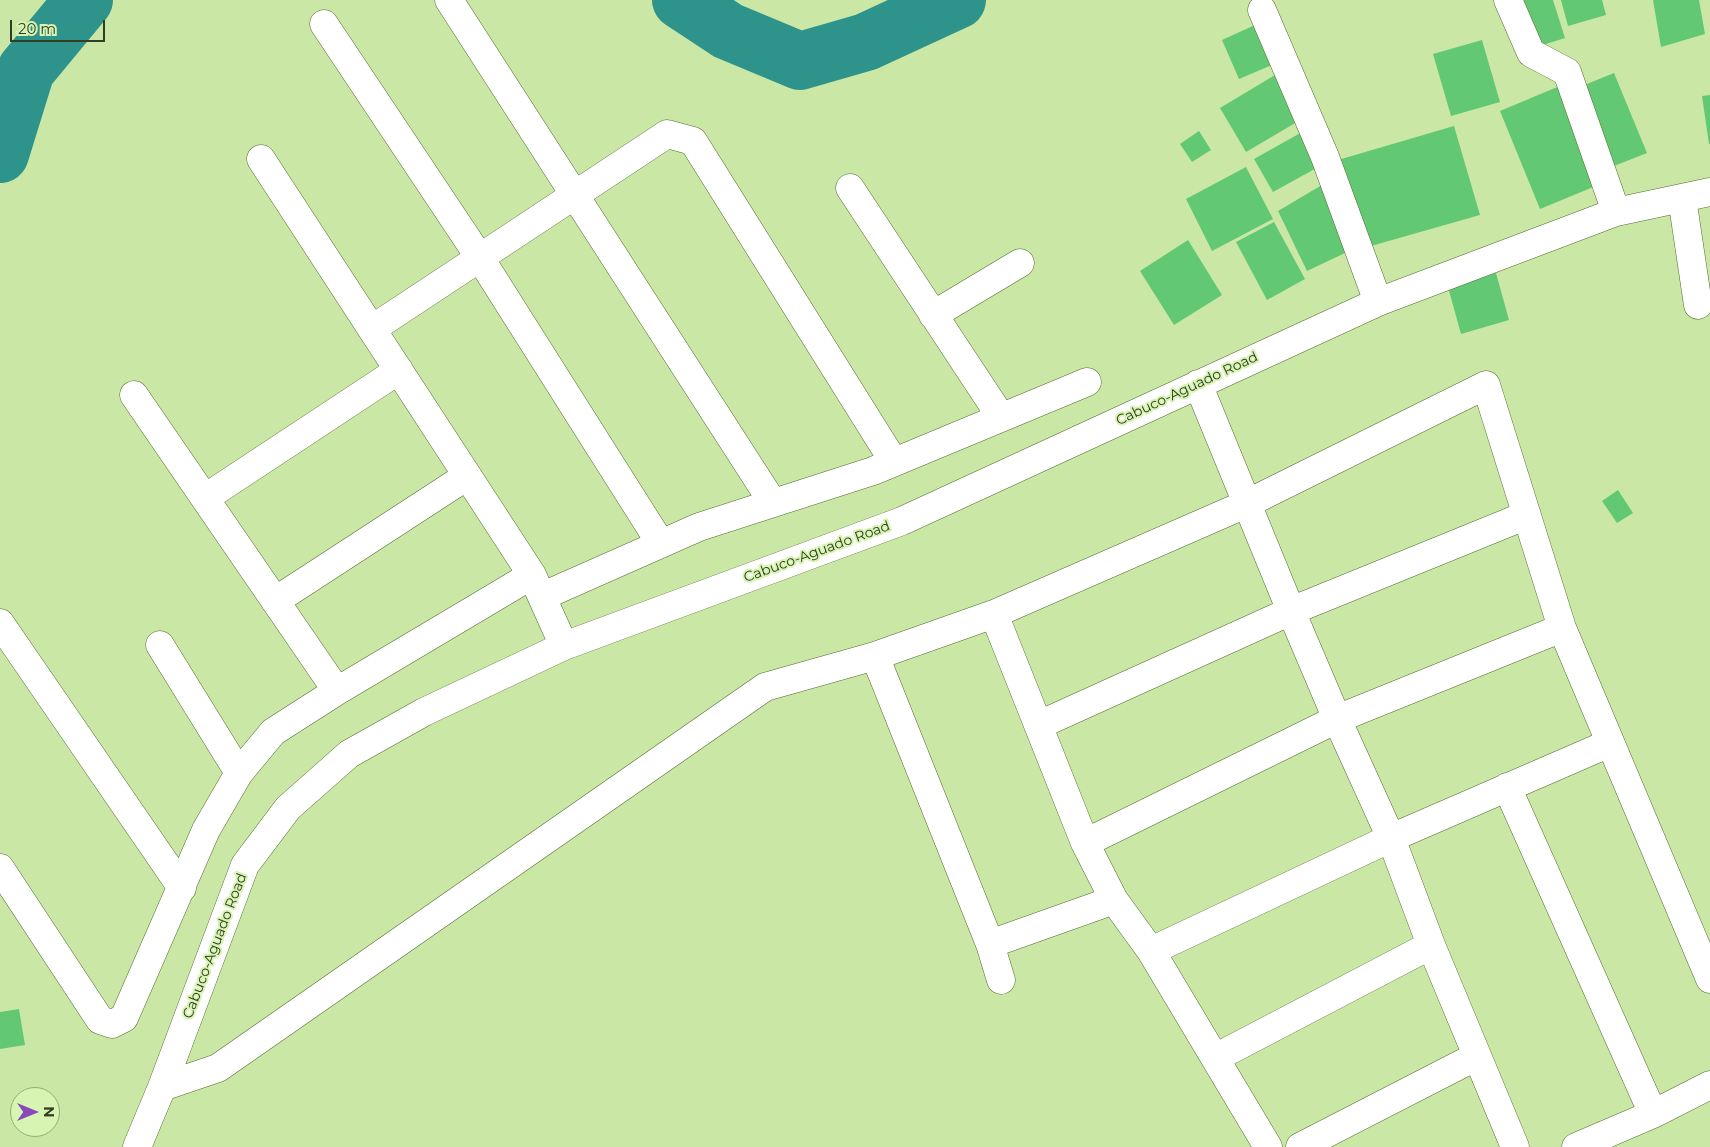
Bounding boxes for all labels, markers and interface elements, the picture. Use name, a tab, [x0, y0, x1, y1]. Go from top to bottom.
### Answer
scale bar	[12, 10, 108, 42]
text: 20 m	[18, 19, 56, 38]
street label: Cabuco-Aguado Road	[1113, 349, 1261, 429]
street label: Cabuco-Aguado Road	[742, 518, 892, 586]
street label: Cabuco-Aguado Road	[179, 871, 251, 1021]
north arrow	[10, 1087, 60, 1137]
text: N	[40, 1106, 58, 1118]

